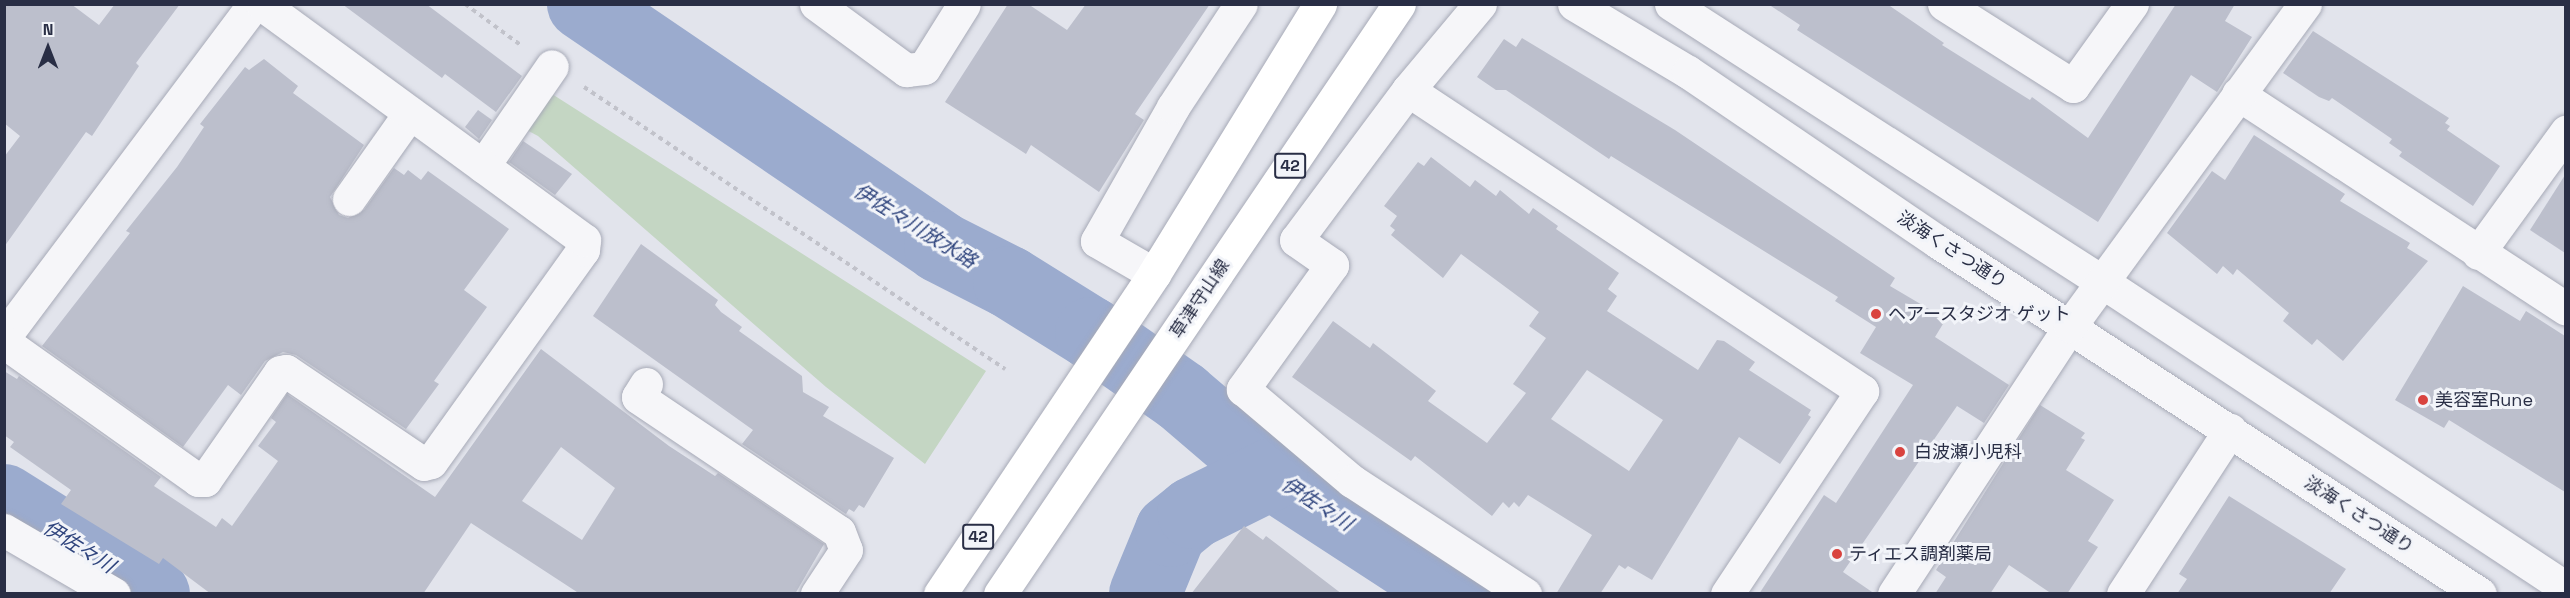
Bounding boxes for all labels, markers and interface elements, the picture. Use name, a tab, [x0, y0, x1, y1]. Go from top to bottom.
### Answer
north arrow	[18, 18, 78, 78]
text: N	[43, 19, 53, 40]
road number: 42	[1274, 153, 1306, 179]
water label: 伊佐々川放水路	[849, 179, 981, 273]
street label: 淡海くさつ通り	[1893, 207, 2011, 293]
street label: 草津守山線	[1166, 256, 1234, 342]
place label: ヘアースタジオ ゲット	[1888, 303, 2072, 325]
marker: ヘアースタジオ ゲット	[1869, 307, 1883, 321]
place label: 美容室Rune	[2435, 389, 2533, 411]
marker: 美容室Rune	[2416, 393, 2430, 407]
place label: 白波瀬小児科	[1914, 441, 2022, 463]
marker: 白波瀬小児科	[1891, 443, 1909, 461]
water label: 伊佐々川	[1277, 472, 1357, 536]
street label: 淡海くさつ通り	[2300, 472, 2418, 558]
water label: 伊佐々川	[39, 516, 119, 578]
road number: 42	[962, 524, 994, 550]
place label: ティエス調剤薬局	[1849, 543, 1993, 565]
marker: ティエス調剤薬局	[1830, 547, 1844, 561]

